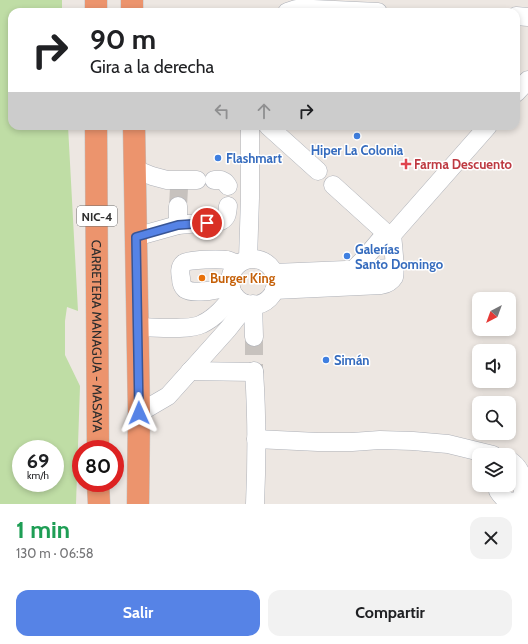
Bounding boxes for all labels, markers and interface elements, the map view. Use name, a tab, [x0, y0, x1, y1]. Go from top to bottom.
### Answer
text: 90 m	[90, 22, 156, 56]
icon: right	[24, 24, 76, 76]
text: Gira a la derecha	[90, 56, 214, 78]
icon: left	[211, 100, 233, 122]
icon: ahead	[253, 100, 275, 122]
icon: right	[295, 100, 317, 122]
marker: Hiper La Colonia	[352, 131, 362, 141]
place label: Hiper La Colonia	[311, 142, 404, 158]
place label: Flashmart	[226, 150, 282, 166]
marker: Flashmart	[213, 153, 223, 163]
place label: Farma Descuento	[414, 156, 513, 172]
marker: Farma Descuento	[401, 159, 411, 169]
road number: NIC-4	[77, 206, 117, 226]
pin	[190, 206, 224, 240]
icon: arrive	[196, 212, 218, 234]
street label: CARRETERA MANAGUA - MASAYA	[89, 240, 106, 432]
place label: Galerías Santo Domingo	[355, 241, 444, 272]
marker: Galerías Santo Domingo	[342, 251, 352, 261]
place label: Burger King	[210, 270, 276, 286]
marker: Burger King	[197, 273, 207, 283]
north arrow	[472, 292, 516, 336]
map controls	[472, 292, 516, 492]
button: sound	[472, 344, 516, 388]
place label: Simán	[334, 352, 370, 368]
marker: Simán	[321, 355, 331, 365]
position arrow	[118, 392, 160, 434]
button: search	[472, 396, 516, 440]
speed limit sign: 80	[72, 440, 124, 492]
button: layers	[472, 448, 516, 492]
text: 69	[27, 449, 49, 473]
text: km/h	[27, 469, 49, 482]
text: 1 min	[16, 515, 70, 544]
button: close	[470, 517, 512, 559]
text: 130 m · 06:58	[16, 545, 94, 561]
button: Salir	[16, 590, 260, 636]
button: Compartir	[268, 590, 512, 636]

